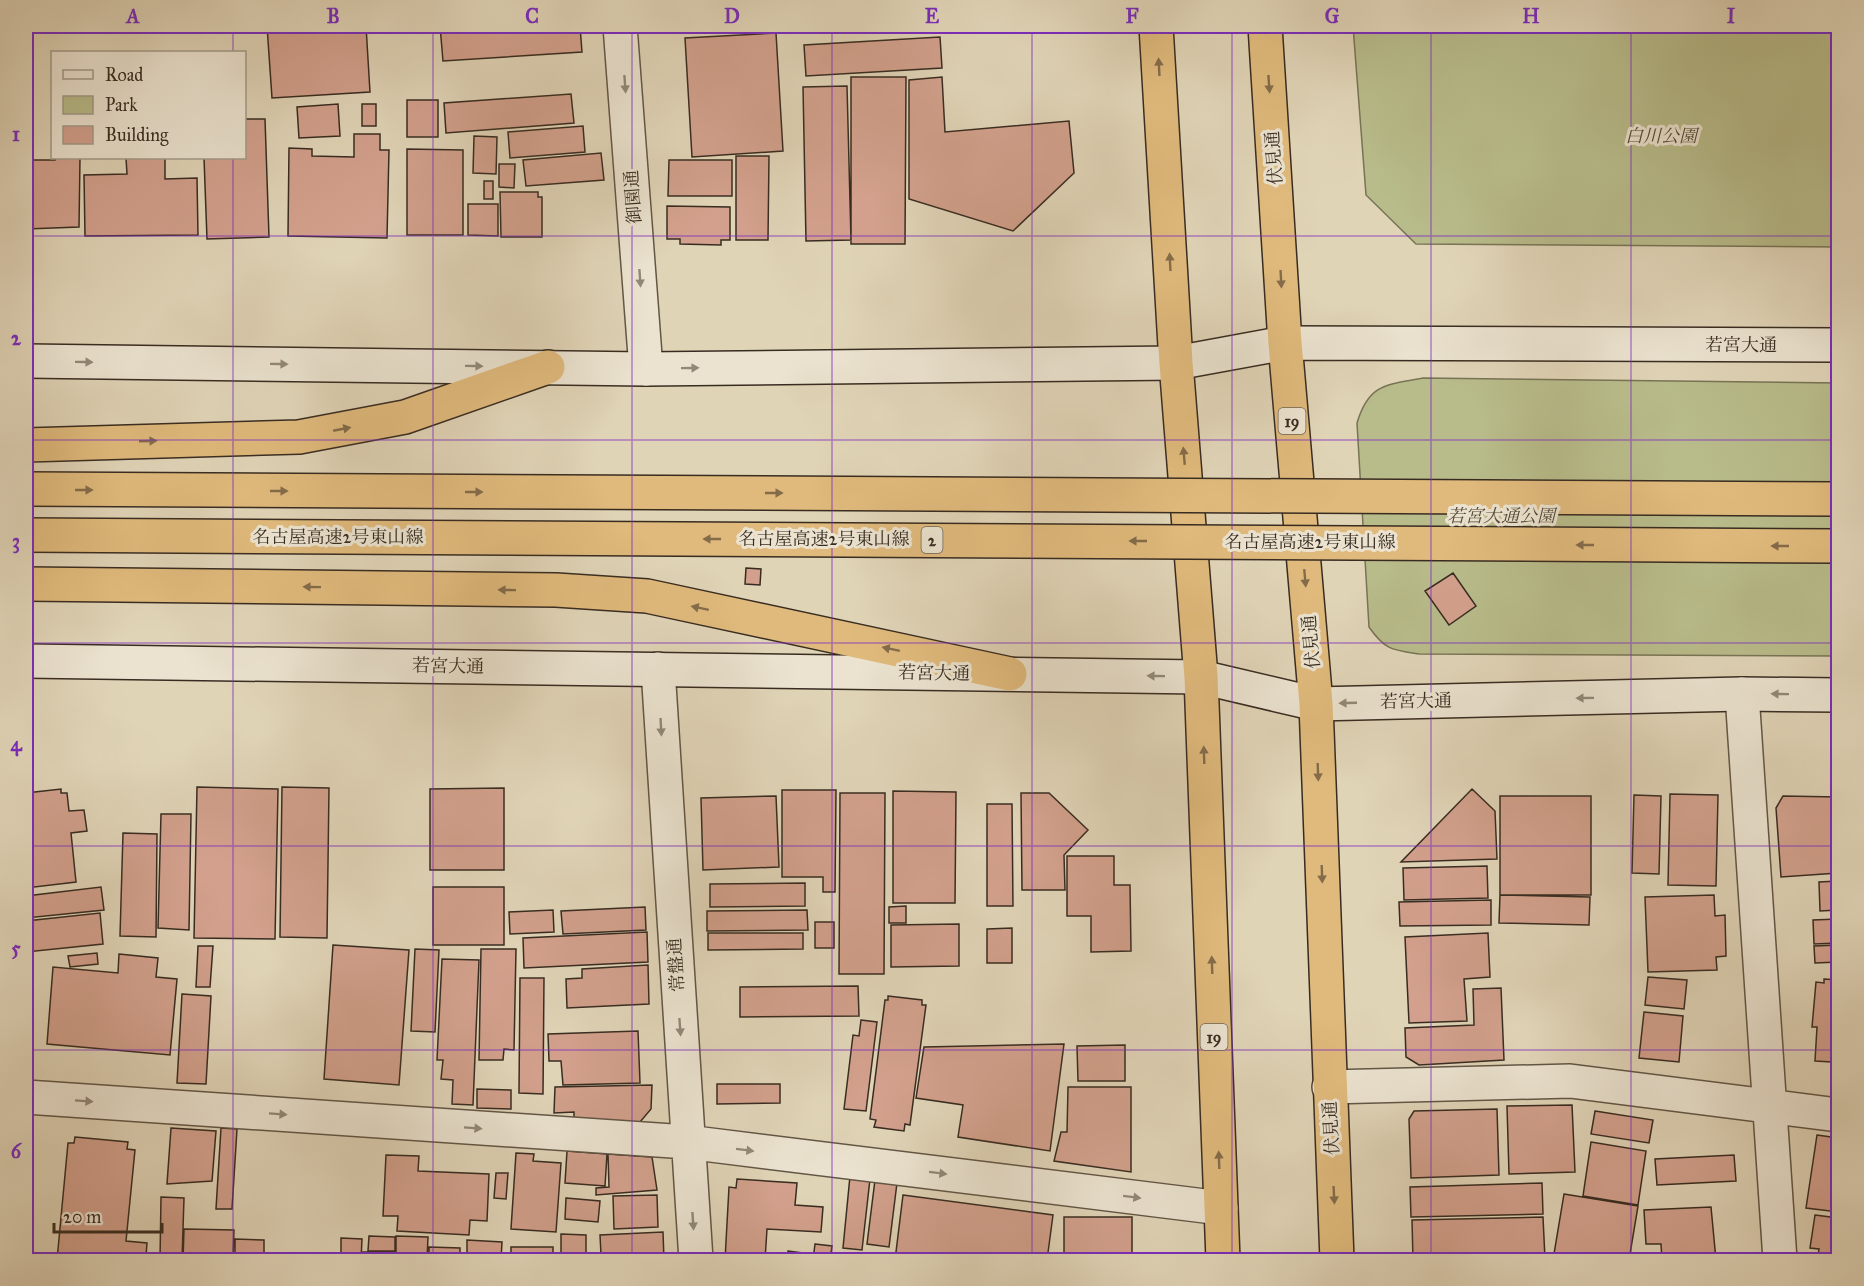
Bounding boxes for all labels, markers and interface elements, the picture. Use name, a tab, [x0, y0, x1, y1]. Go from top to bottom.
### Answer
text: A	[124, 4, 140, 28]
text: B	[326, 4, 340, 28]
text: C	[525, 4, 539, 28]
text: D	[724, 4, 740, 28]
text: E	[925, 4, 940, 28]
text: F	[1125, 4, 1139, 28]
text: G	[1325, 4, 1340, 28]
text: H	[1522, 4, 1540, 28]
text: I	[1727, 4, 1736, 28]
legend	[51, 51, 246, 159]
one-way arrow	[1154, 57, 1163, 76]
text: Road	[105, 64, 143, 86]
one-way arrow	[620, 74, 630, 93]
one-way arrow	[1264, 74, 1274, 93]
text: Park	[105, 94, 138, 116]
text: 1	[12, 122, 20, 146]
text: Building	[105, 124, 169, 147]
park label: 白川公園	[1625, 125, 1700, 147]
street label: 伏見通	[1261, 130, 1287, 186]
street label: 御園通	[620, 169, 646, 225]
one-way arrow	[1165, 252, 1175, 271]
one-way arrow	[635, 269, 644, 288]
one-way arrow	[1276, 269, 1286, 288]
text: 2	[11, 326, 22, 350]
street label: 若宮大通	[1705, 334, 1777, 356]
one-way arrow	[74, 357, 93, 367]
one-way arrow	[269, 359, 288, 369]
one-way arrow	[464, 361, 483, 371]
one-way arrow	[680, 364, 699, 373]
road number: 19	[1278, 408, 1306, 434]
one-way arrow	[332, 424, 351, 433]
one-way arrow	[138, 437, 157, 446]
one-way arrow	[1179, 447, 1189, 466]
one-way arrow	[74, 485, 93, 495]
one-way arrow	[269, 486, 288, 496]
one-way arrow	[464, 487, 483, 497]
one-way arrow	[764, 488, 783, 498]
park label: 若宮大通公園	[1447, 505, 1558, 527]
street label: 名古屋高速2号東山線	[253, 526, 423, 548]
road number: 2	[922, 527, 942, 553]
street label: 名古屋高速2号東山線	[739, 528, 909, 550]
text: 3	[12, 529, 20, 554]
street label: 名古屋高速2号東山線	[1225, 531, 1395, 553]
one-way arrow	[703, 534, 722, 543]
one-way arrow	[1129, 536, 1148, 546]
one-way arrow	[1576, 540, 1595, 549]
one-way arrow	[1771, 541, 1790, 551]
one-way arrow	[1300, 568, 1310, 587]
one-way arrow	[302, 583, 321, 592]
one-way arrow	[497, 585, 516, 594]
one-way arrow	[690, 603, 709, 612]
street label: 伏見通	[1298, 614, 1324, 670]
one-way arrow	[882, 643, 900, 653]
street label: 若宮大通	[412, 654, 484, 678]
street label: 若宮大通	[898, 661, 970, 685]
one-way arrow	[1147, 671, 1166, 681]
street label: 若宮大通	[1380, 689, 1452, 713]
one-way arrow	[1771, 690, 1790, 699]
one-way arrow	[1576, 693, 1595, 702]
one-way arrow	[1339, 698, 1358, 708]
one-way arrow	[657, 718, 666, 737]
text: 4	[10, 732, 22, 757]
one-way arrow	[1200, 746, 1209, 765]
one-way arrow	[1314, 763, 1323, 782]
one-way arrow	[1317, 865, 1326, 884]
text: 5	[11, 936, 21, 960]
street label: 常盤通	[663, 937, 689, 993]
one-way arrow	[1207, 956, 1216, 975]
one-way arrow	[675, 1017, 685, 1036]
road number: 19	[1200, 1024, 1228, 1050]
one-way arrow	[74, 1096, 93, 1105]
street label: 伏見通	[1319, 1100, 1343, 1156]
one-way arrow	[269, 1109, 288, 1119]
one-way arrow	[463, 1123, 482, 1132]
text: 6	[11, 1139, 23, 1163]
one-way arrow	[735, 1145, 754, 1154]
one-way arrow	[1214, 1151, 1223, 1170]
one-way arrow	[929, 1169, 948, 1178]
one-way arrow	[1329, 1186, 1338, 1205]
one-way arrow	[1123, 1192, 1142, 1202]
scale bar	[54, 1196, 162, 1234]
text: 20 m	[63, 1206, 101, 1228]
one-way arrow	[688, 1212, 698, 1231]

